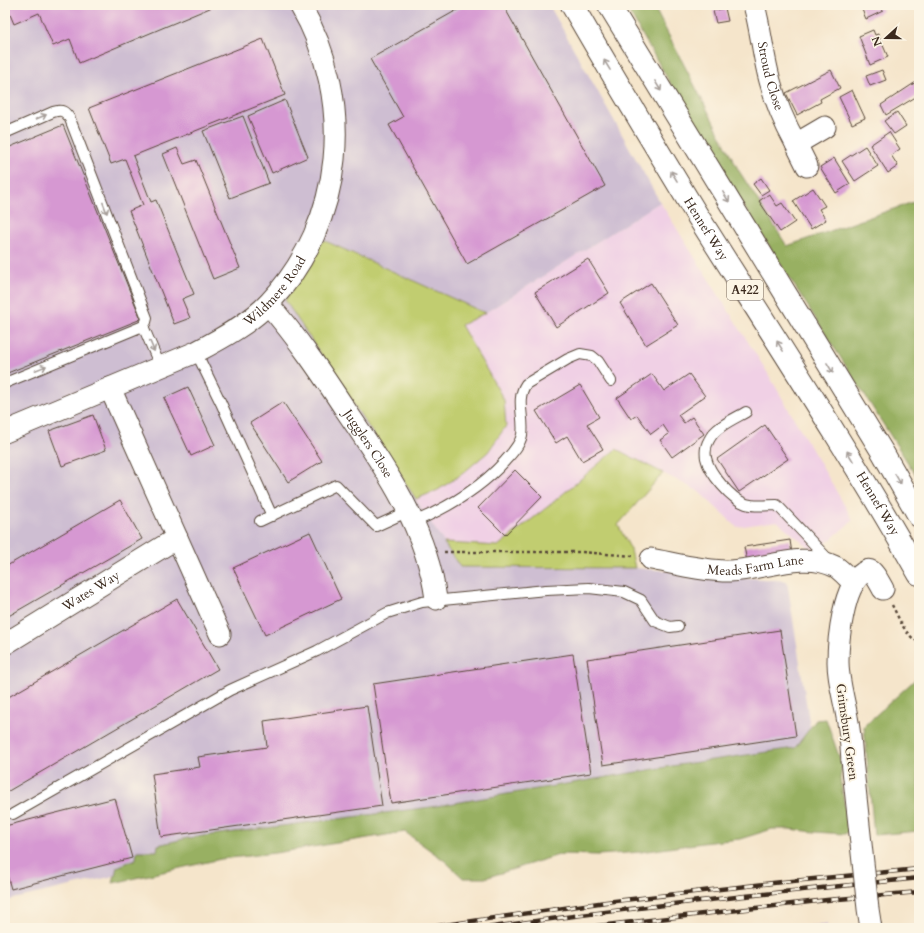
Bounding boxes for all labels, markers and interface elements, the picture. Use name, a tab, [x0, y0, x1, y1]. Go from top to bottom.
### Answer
north arrow	[866, 18, 906, 58]
text: N	[868, 34, 886, 49]
street label: Stroud Close	[753, 40, 788, 113]
one-way arrow	[602, 59, 610, 71]
one-way arrow	[654, 80, 662, 91]
one-way arrow	[35, 113, 47, 121]
one-way arrow	[670, 171, 678, 182]
one-way arrow	[722, 191, 730, 203]
street label: Hennef Way	[679, 194, 733, 264]
one-way arrow	[101, 201, 109, 213]
street label: Wildmere Road	[239, 253, 310, 331]
road number: A422	[727, 280, 763, 300]
one-way arrow	[148, 340, 156, 352]
one-way arrow	[776, 340, 784, 351]
one-way arrow	[827, 362, 835, 374]
one-way arrow	[35, 364, 47, 372]
street label: Jugglers Close	[338, 404, 397, 481]
one-way arrow	[845, 450, 853, 462]
street label: Hennef Way	[852, 468, 904, 539]
one-way arrow	[894, 473, 902, 485]
street label: Meads Farm Lane	[706, 551, 804, 580]
street label: Wates Way	[58, 566, 123, 616]
street label: Grimsbury Green	[831, 682, 863, 782]

